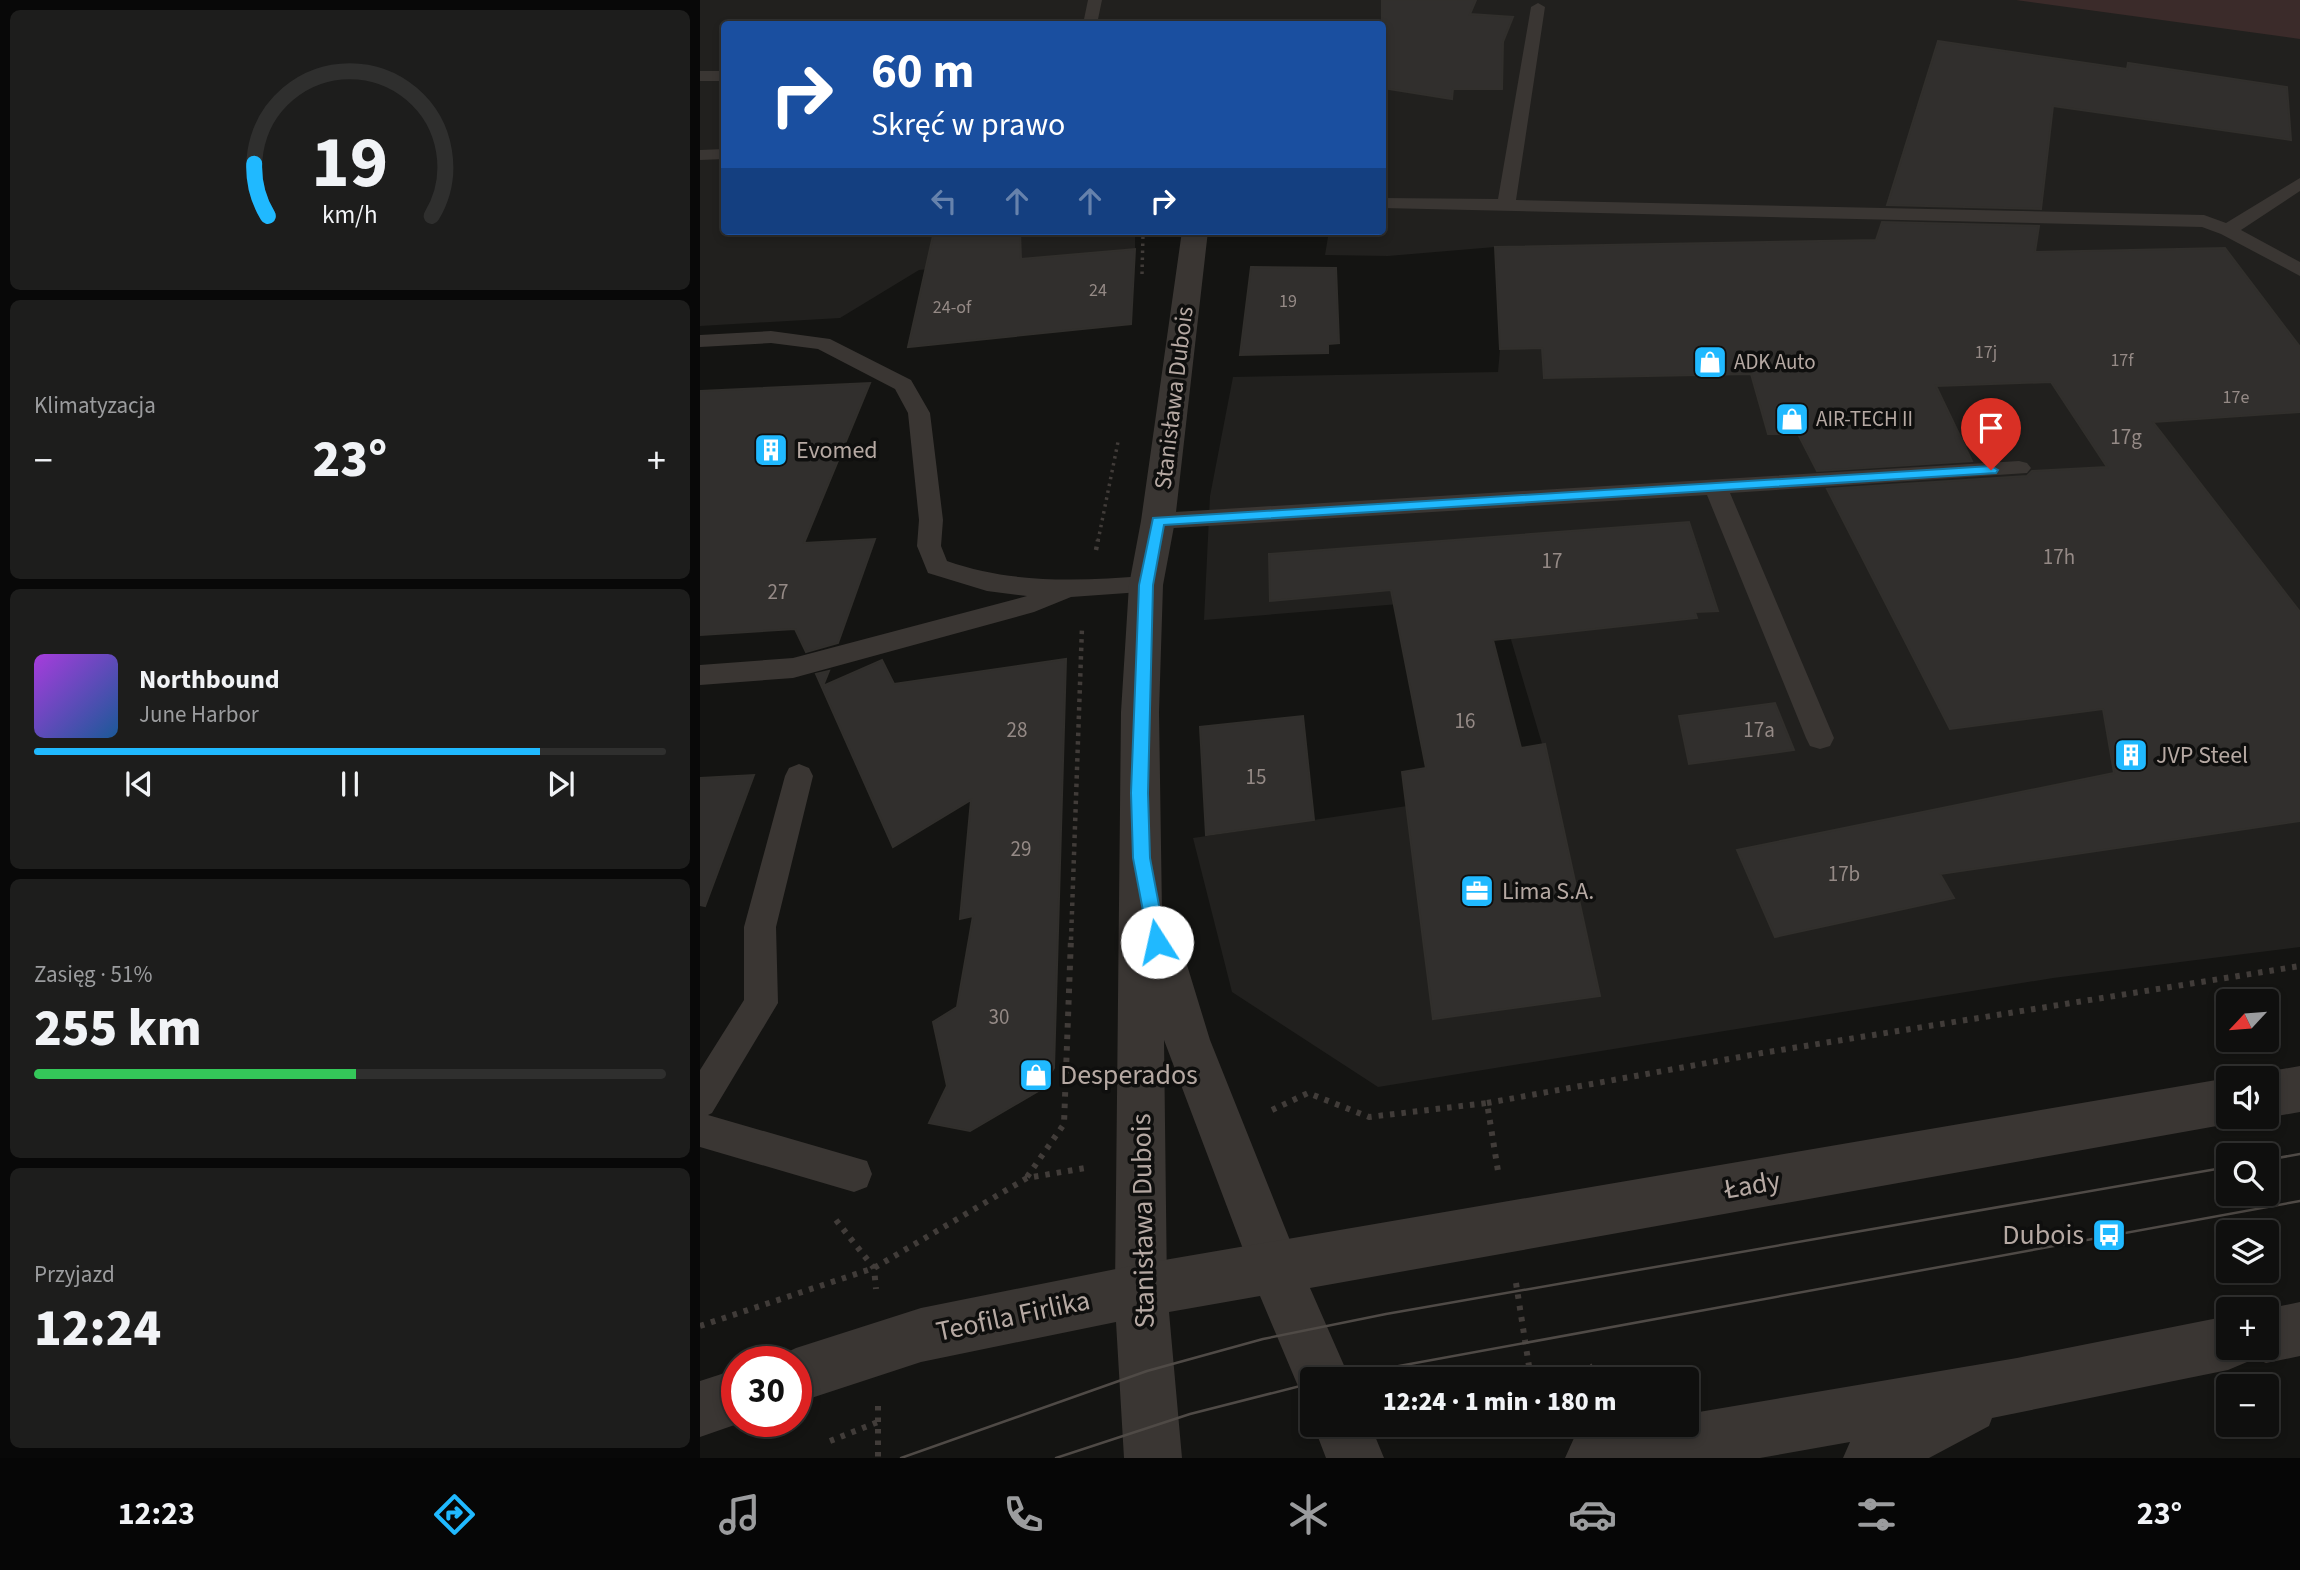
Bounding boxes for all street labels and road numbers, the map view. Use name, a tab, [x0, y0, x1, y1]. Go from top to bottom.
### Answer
street label: Stanisława Dubois	[1145, 304, 1203, 492]
street label: Stanisława Dubois	[1121, 1113, 1165, 1329]
street label: Łady	[1720, 1160, 1783, 1210]
street label: Teofila Firlika	[932, 1280, 1094, 1352]

